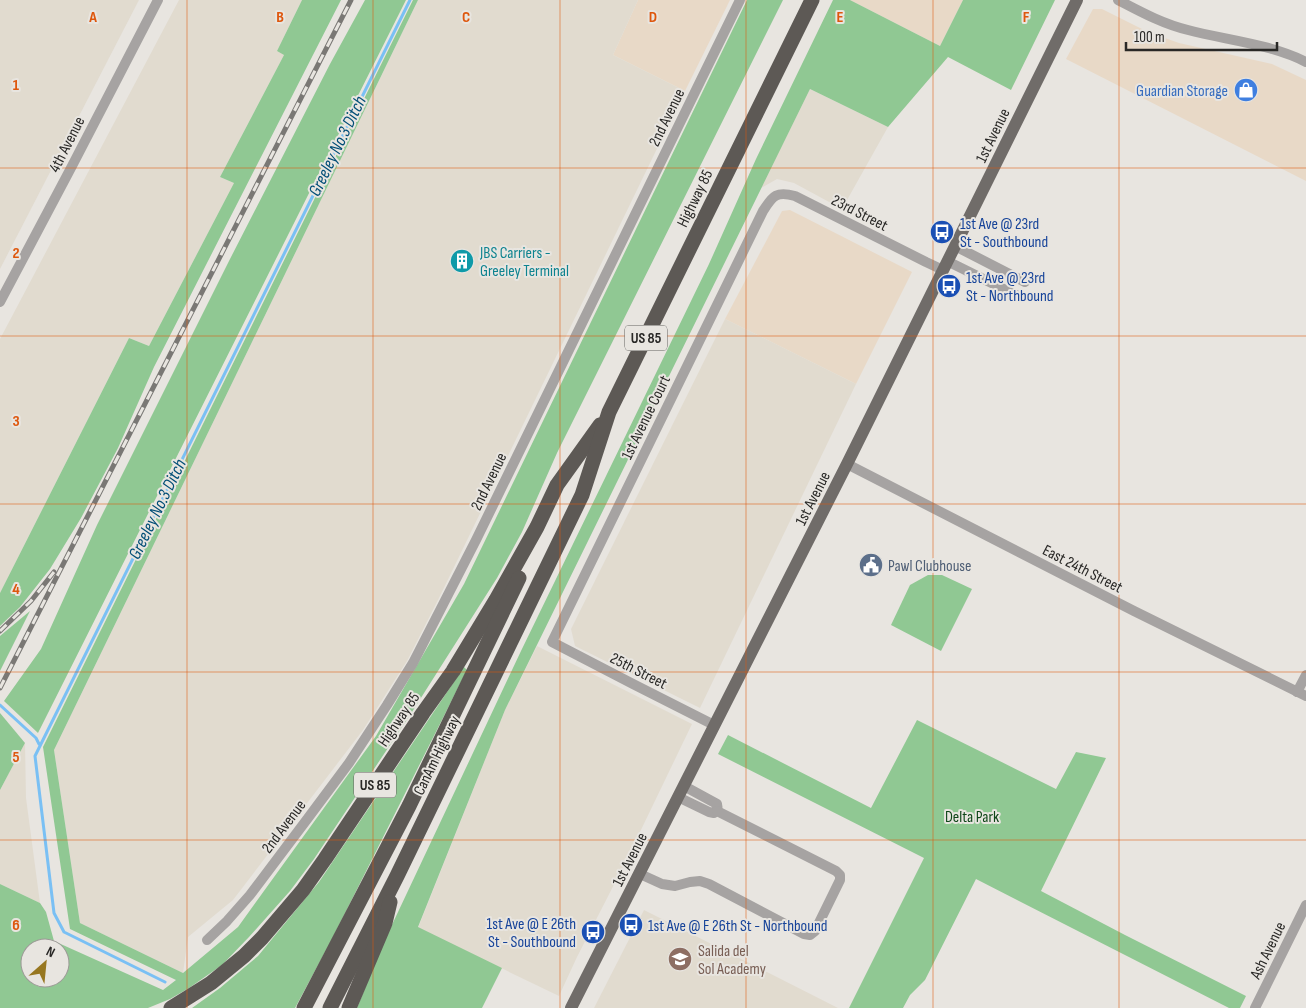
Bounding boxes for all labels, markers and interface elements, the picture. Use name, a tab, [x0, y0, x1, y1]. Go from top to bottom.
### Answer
text: A	[88, 8, 97, 27]
text: B	[276, 8, 284, 27]
text: C	[462, 8, 470, 27]
text: D	[649, 8, 657, 27]
text: E	[837, 8, 844, 27]
text: F	[1023, 8, 1030, 27]
scale bar	[1126, 20, 1277, 52]
text: 100 m	[1134, 28, 1165, 47]
text: 1	[13, 76, 20, 95]
shop icon: Guardian Storage	[1233, 77, 1259, 103]
place label: Guardian Storage	[1136, 82, 1228, 101]
street label: 2nd Avenue	[645, 86, 689, 150]
water label: Greeley No.3 Ditch	[304, 92, 371, 200]
street label: 1st Avenue	[972, 105, 1015, 166]
street label: 4th Avenue	[45, 114, 89, 176]
street label: Highway 85	[673, 167, 717, 230]
street label: 23rd Street	[828, 191, 891, 236]
place label: 1st Ave @ 23rd St - Southbound	[960, 215, 1048, 252]
bus stop icon: 1st Ave @ 23rd St - Southbound	[929, 219, 955, 245]
text: 2	[12, 244, 20, 263]
place label: JBS Carriers - Greeley Terminal	[479, 244, 569, 281]
building icon: JBS Carriers - Greeley Terminal	[449, 248, 475, 274]
place label: 1st Ave @ 23rd St - Northbound	[966, 269, 1054, 306]
bus stop icon: 1st Ave @ 23rd St - Northbound	[936, 273, 962, 299]
road number: US 85	[625, 326, 667, 350]
street label: 1st Avenue Court	[618, 372, 675, 463]
text: 3	[12, 412, 20, 431]
street label: 2nd Avenue	[467, 450, 511, 514]
water label: Greeley No.3 Ditch	[124, 455, 191, 563]
street label: 1st Avenue	[792, 469, 835, 529]
street label: East 24th Street	[1039, 541, 1125, 598]
public building icon: Pawl Clubhouse	[858, 552, 884, 578]
place label: Pawl Clubhouse	[888, 557, 972, 576]
text: 4	[12, 580, 20, 599]
street label: 25th Street	[607, 649, 670, 694]
street label: Highway 85	[374, 689, 424, 751]
street label: CanAm Highway	[410, 713, 465, 798]
text: 5	[12, 748, 20, 767]
road number: US 85	[354, 772, 396, 798]
street label: 2nd Avenue	[258, 797, 310, 857]
park label: Delta Park	[945, 808, 999, 827]
street label: 1st Avenue	[609, 830, 652, 890]
bus stop icon: 1st Ave @ E 26th St - Northbound	[618, 912, 644, 938]
place label: 1st Ave @ E 26th St - Southbound	[487, 915, 576, 952]
text: 6	[12, 916, 20, 935]
place label: 1st Ave @ E 26th St - Northbound	[648, 917, 827, 936]
bus stop icon: 1st Ave @ E 26th St - Southbound	[580, 919, 606, 945]
street label: Ash Avenue	[1246, 919, 1290, 983]
north arrow	[20, 938, 70, 988]
place label: Salida del Sol Academy	[698, 942, 766, 979]
text: N	[43, 943, 58, 961]
school or university icon: Salida del Sol Academy	[667, 946, 693, 972]

